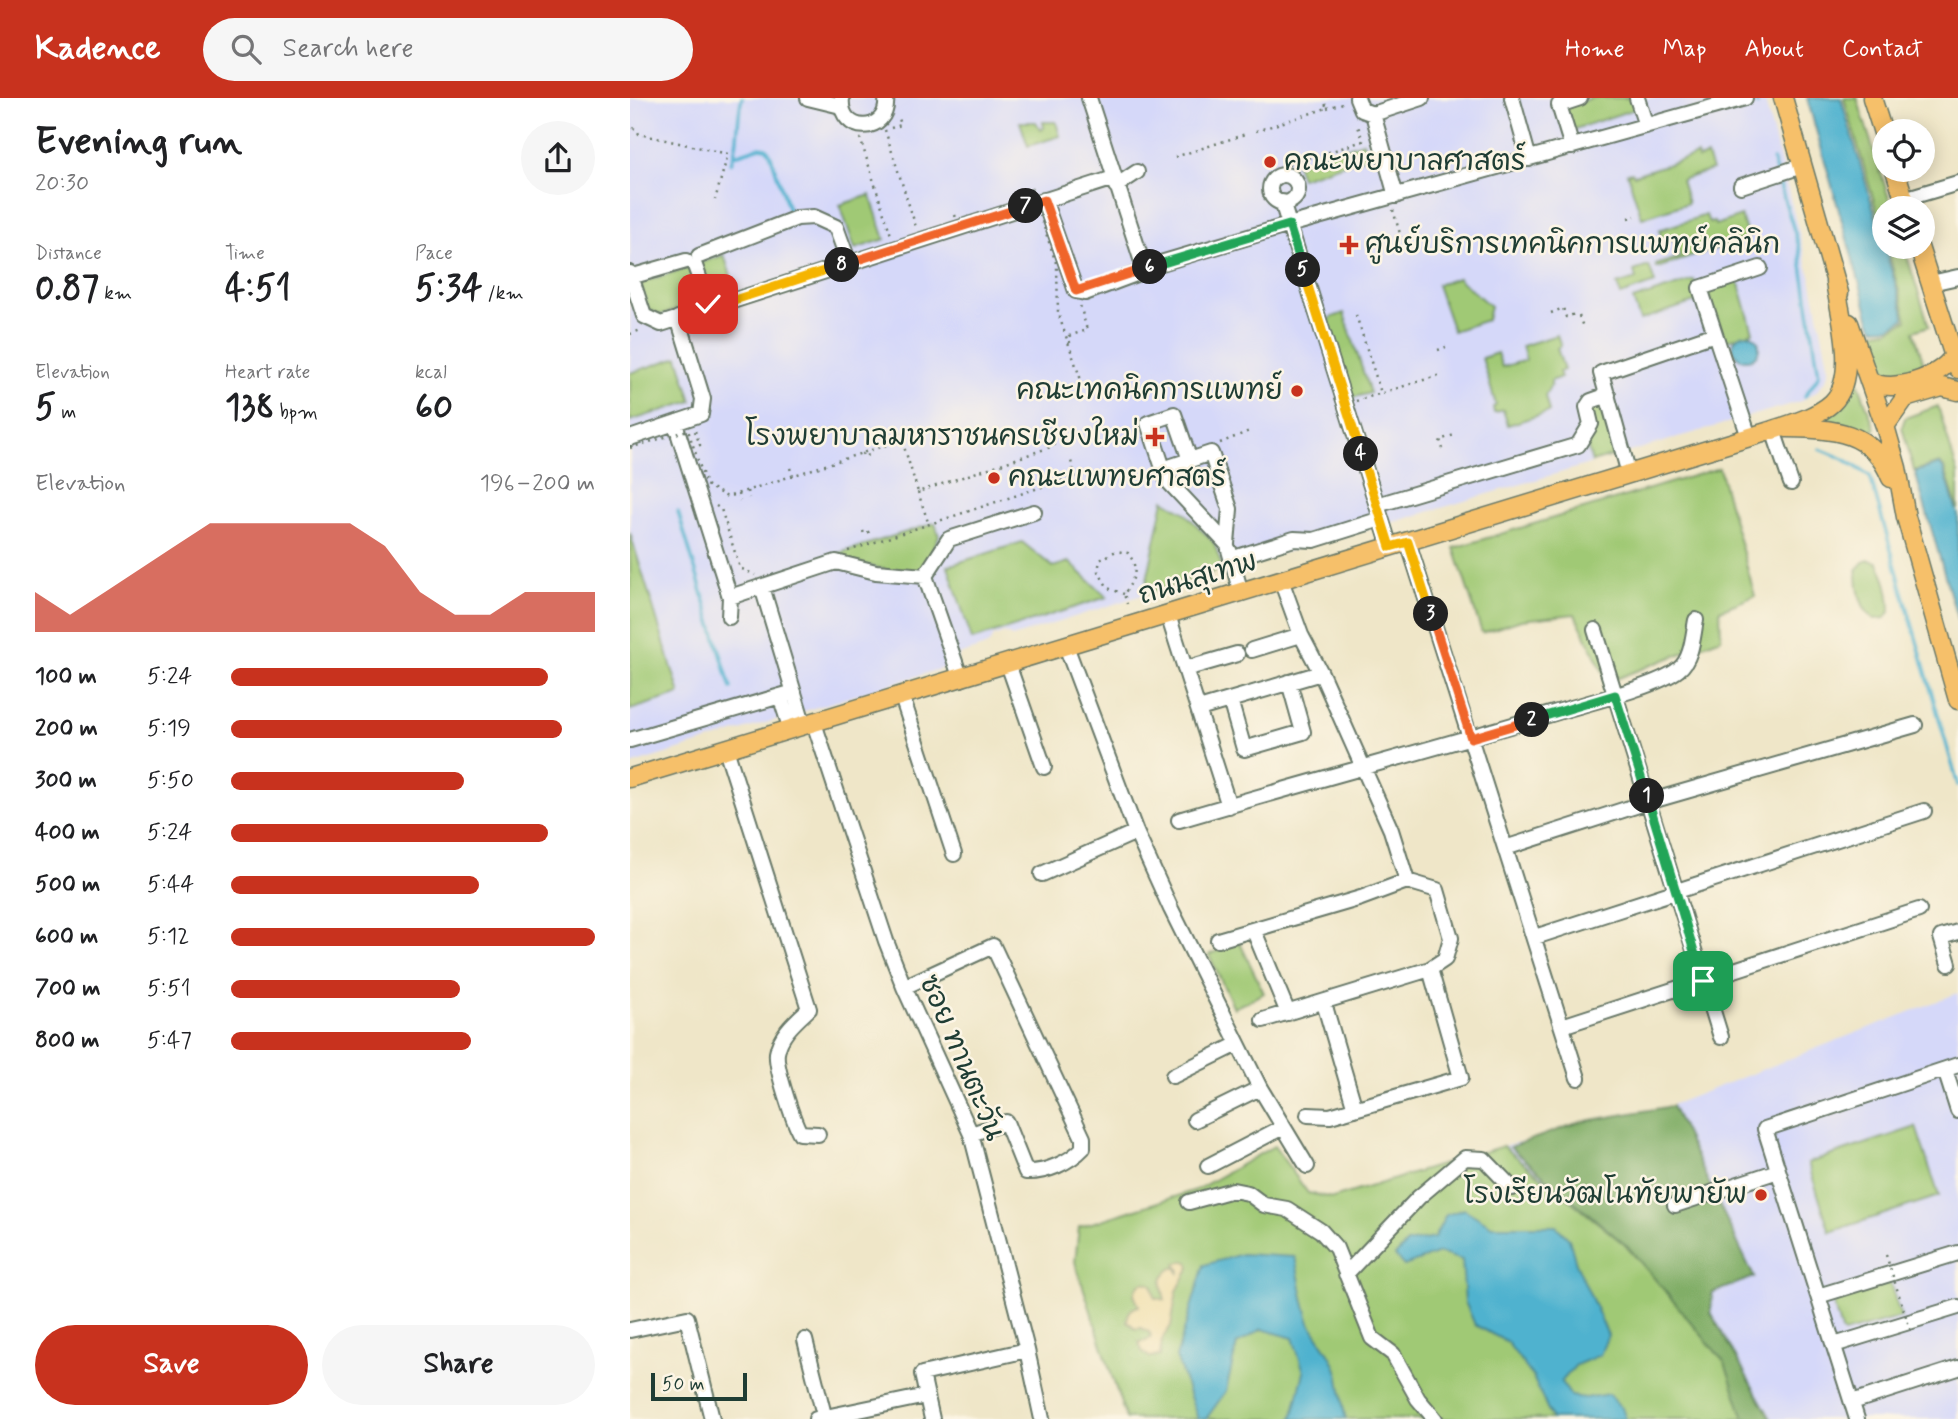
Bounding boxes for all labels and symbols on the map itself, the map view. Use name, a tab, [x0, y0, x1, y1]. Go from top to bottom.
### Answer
place label: คณะพยาบาลศาสตร์	[1284, 141, 1526, 181]
marker: คณะพยาบาลศาสตร์	[1262, 154, 1278, 170]
pin: 7	[1008, 188, 1044, 224]
place label: ศูนย์บริการเทคนิคการแพทย์คลินิก	[1365, 224, 1780, 264]
marker: ศูนย์บริการเทคนิคการแพทย์คลินิก	[1339, 235, 1359, 255]
pin: 8	[824, 248, 860, 282]
pin: 6	[1133, 250, 1168, 284]
pin: 5	[1286, 252, 1320, 288]
pin	[678, 274, 738, 334]
place label: คณะเทคนิคการแพทย์	[1016, 370, 1283, 410]
marker: คณะเทคนิคการแพทย์	[1289, 383, 1305, 399]
place label: โรงพยาบาลมหาราชนครเชียงใหม่	[745, 416, 1139, 456]
marker: โรงพยาบาลมหาราชนครเชียงใหม่	[1145, 427, 1165, 447]
pin: 4	[1344, 436, 1378, 472]
place label: คณะแพทยศาสตร์	[1008, 457, 1226, 497]
marker: คณะแพทยศาสตร์	[986, 470, 1002, 486]
street label: ถนนสุเทพ	[1134, 543, 1262, 615]
pin: 3	[1414, 596, 1448, 632]
pin: 2	[1514, 702, 1550, 738]
pin: 1	[1630, 778, 1664, 814]
pin	[1673, 951, 1733, 1011]
street label: ซอย ทานตะวัน	[909, 969, 1013, 1147]
place label: โรงเรียนวัฒโนทัยพายัพ	[1463, 1174, 1747, 1214]
marker: โรงเรียนวัฒโนทัยพายัพ	[1753, 1187, 1769, 1203]
scale bar	[651, 1370, 747, 1402]

